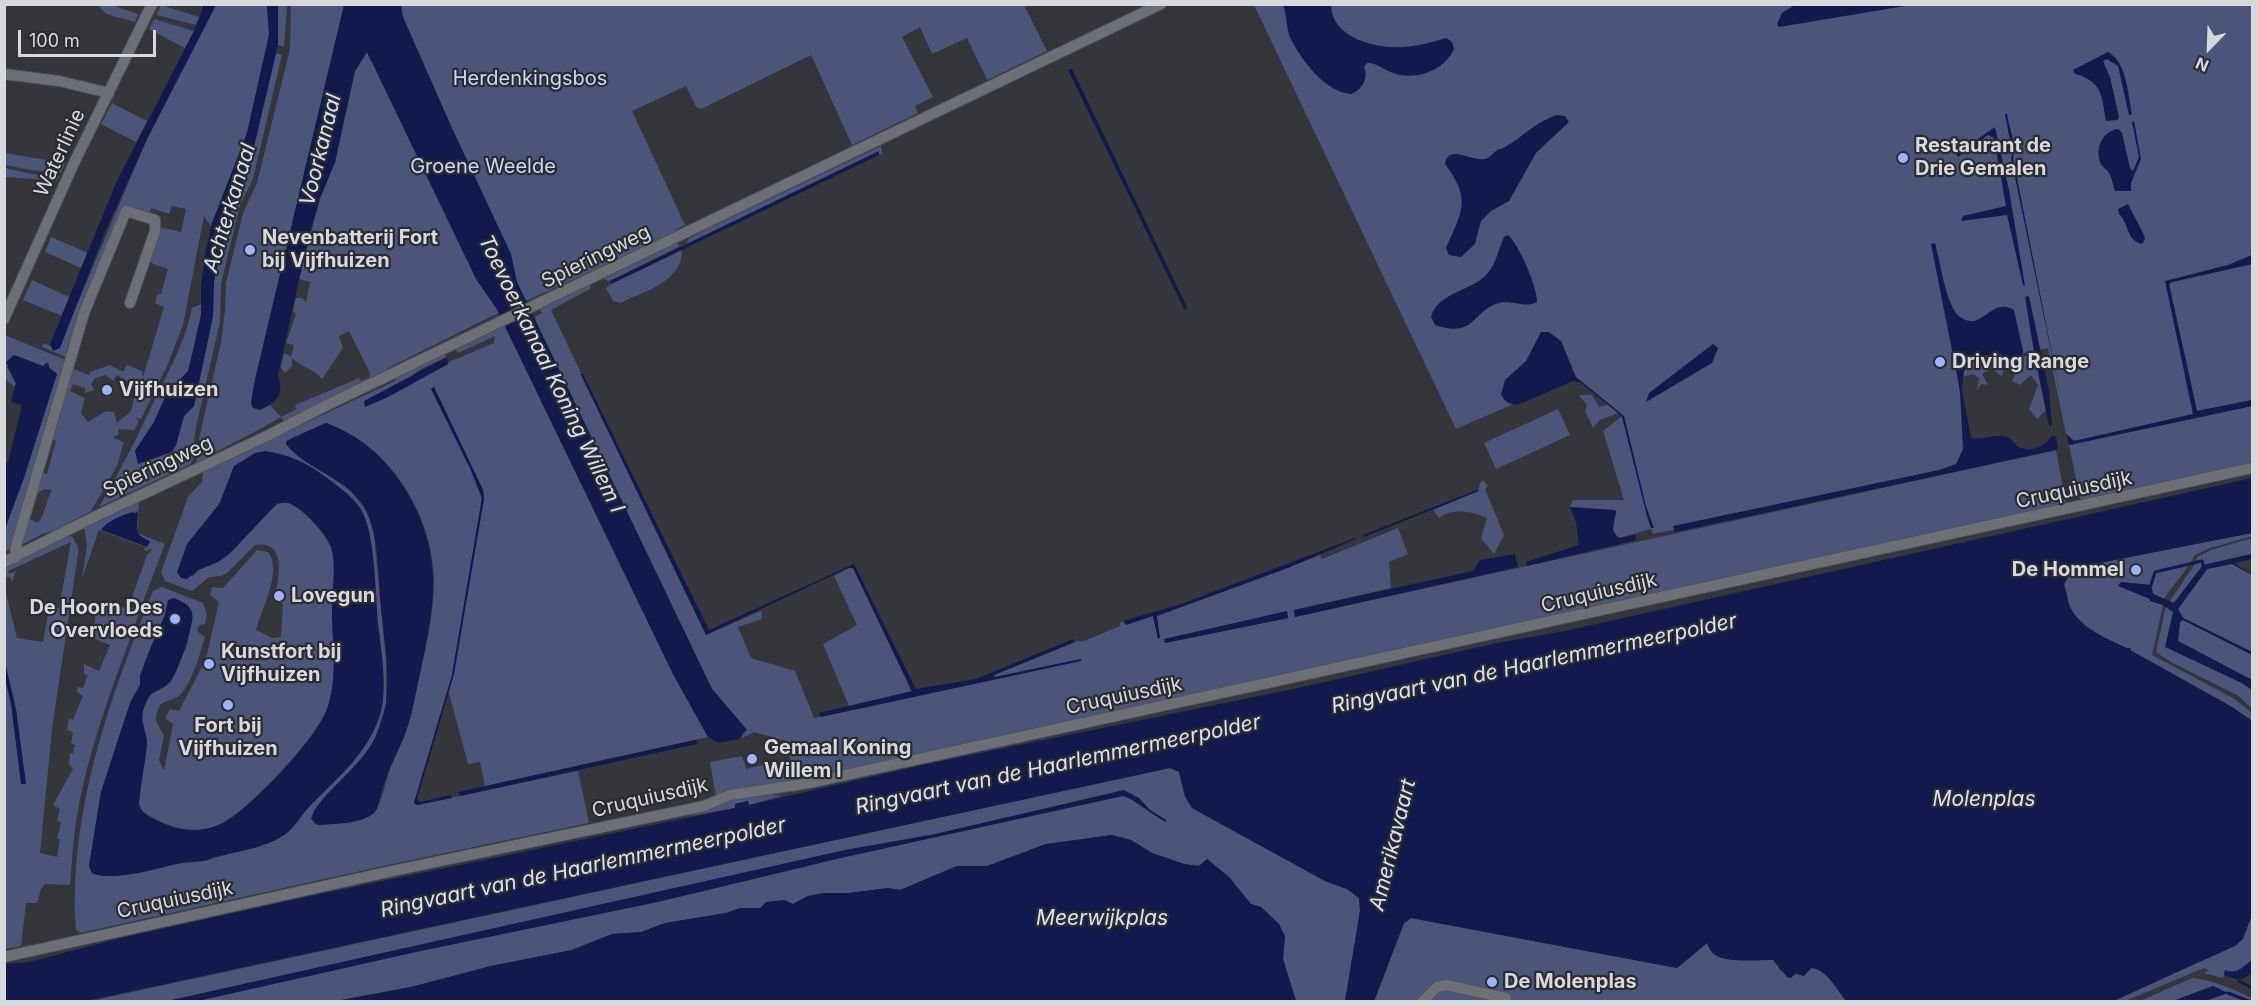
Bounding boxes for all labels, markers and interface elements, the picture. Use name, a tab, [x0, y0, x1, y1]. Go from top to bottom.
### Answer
scale bar	[21, 18, 159, 56]
north arrow	[2179, 18, 2239, 78]
text: 100 m	[29, 30, 80, 51]
text: N	[2192, 53, 2211, 76]
park label: Herdenkingsbos	[453, 67, 607, 91]
water label: Voorkanaal	[295, 92, 347, 208]
street label: Waterlinie	[29, 105, 91, 201]
place label: Restaurant de Drie Gemalen	[1915, 134, 2051, 181]
water label: Achterkanaal	[198, 141, 262, 275]
marker: Restaurant de Drie Gemalen	[1896, 151, 1910, 165]
park label: Groene Weelde	[410, 155, 556, 179]
street label: Spieringweg	[538, 220, 654, 294]
place label: Nevenbatterij Fort bij Vijfhuizen	[262, 226, 438, 273]
water label: Toevoerkanaal Koning Willem I	[473, 231, 629, 517]
marker: Nevenbatterij Fort bij Vijfhuizen	[243, 243, 257, 257]
place label: Driving Range	[1952, 350, 2089, 374]
marker: Driving Range	[1933, 355, 1947, 369]
place label: Vijfhuizen	[119, 378, 218, 402]
marker: Vijfhuizen	[100, 383, 114, 397]
street label: Spieringweg	[99, 431, 217, 503]
street label: Cruquiusdijk	[2014, 466, 2134, 514]
place label: De Hommel	[2012, 558, 2124, 582]
marker: De Hommel	[2129, 563, 2143, 577]
street label: Cruquiusdijk	[1539, 568, 1659, 618]
place label: Lovegun	[291, 584, 375, 608]
marker: Lovegun	[272, 589, 286, 603]
place label: De Hoorn Des Overvloeds	[29, 596, 163, 643]
water label: Ringvaart van de Haarlemmermeerpolder	[1329, 609, 1739, 719]
marker: De Hoorn Des Overvloeds	[168, 612, 182, 626]
place label: Kunstfort bij Vijfhuizen	[221, 640, 341, 687]
marker: Kunstfort bij Vijfhuizen	[202, 657, 216, 671]
street label: Cruquiusdijk	[1064, 672, 1184, 720]
marker: Fort bij Vijfhuizen	[221, 698, 235, 712]
water label: Ringvaart van de Haarlemmermeerpolder	[853, 710, 1263, 820]
place label: Fort bij Vijfhuizen	[178, 714, 278, 761]
place label: Gemaal Koning Willem I	[764, 736, 911, 783]
marker: Gemaal Koning Willem I	[745, 752, 759, 766]
street label: Cruquiusdijk	[590, 773, 710, 823]
water label: Amerikavaart	[1365, 777, 1421, 913]
water label: Molenplas	[1932, 787, 2036, 813]
water label: Ringvaart van de Haarlemmermeerpolder	[378, 813, 788, 923]
street label: Cruquiusdijk	[115, 876, 235, 924]
water label: Meerwijkplas	[1036, 906, 1168, 932]
place label: De Molenplas	[1504, 970, 1637, 994]
marker: De Molenplas	[1485, 975, 1499, 989]

